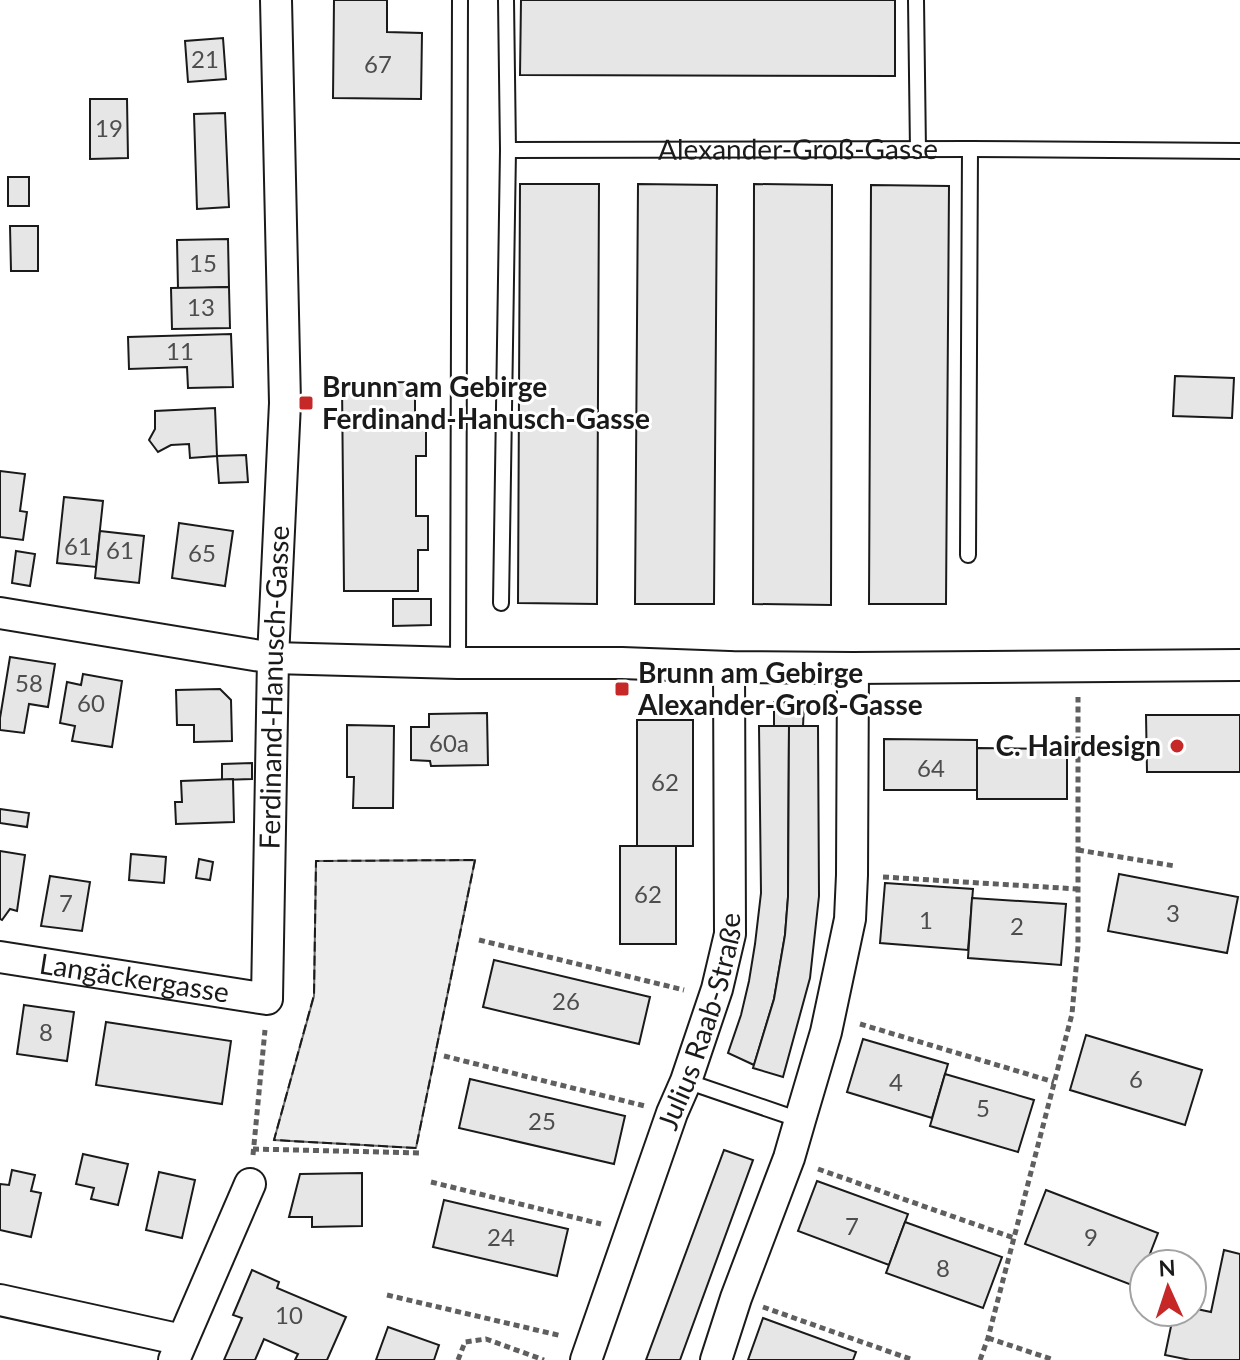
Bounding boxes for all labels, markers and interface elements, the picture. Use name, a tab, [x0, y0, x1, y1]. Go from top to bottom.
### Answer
house number: 21	[191, 44, 219, 73]
house number: 67	[364, 49, 392, 78]
house number: 19	[95, 113, 123, 142]
street label: Alexander-Groß-Gasse	[658, 131, 938, 166]
house number: 15	[189, 248, 217, 277]
house number: 13	[187, 292, 215, 321]
house number: 11	[166, 336, 194, 365]
place label: Brunn am Gebirge Ferdinand-Hanusch-Gasse	[322, 369, 650, 435]
marker: Brunn am Gebirge Ferdinand-Hanusch-Gasse	[297, 394, 315, 412]
street label: Ferdinand-Hanusch-Gasse	[252, 525, 295, 849]
house number: 61	[64, 531, 92, 560]
house number: 61	[106, 535, 134, 564]
house number: 65	[188, 538, 216, 567]
place label: Brunn am Gebirge Alexander-Groß-Gasse	[637, 655, 923, 721]
house number: 58	[15, 668, 43, 697]
marker: Brunn am Gebirge Alexander-Groß-Gasse	[613, 680, 631, 698]
house number: 60	[77, 688, 105, 717]
house number: 60a	[429, 728, 469, 757]
place label: C. Hairdesign	[996, 728, 1161, 762]
marker: C. Hairdesign	[1168, 737, 1186, 755]
house number: 64	[917, 753, 945, 782]
house number: 62	[651, 767, 679, 796]
house number: 62	[634, 879, 662, 908]
house number: 7	[59, 888, 73, 917]
house number: 3	[1166, 898, 1180, 927]
house number: 1	[919, 905, 933, 934]
house number: 2	[1010, 911, 1024, 940]
street label: Julius Raab-Straße	[650, 913, 747, 1134]
street label: Langäckergasse	[37, 945, 232, 1009]
house number: 26	[552, 986, 580, 1015]
house number: 8	[39, 1017, 53, 1046]
house number: 6	[1129, 1064, 1143, 1093]
house number: 4	[889, 1067, 903, 1096]
house number: 5	[976, 1093, 990, 1122]
house number: 25	[528, 1106, 556, 1135]
house number: 7	[845, 1211, 859, 1240]
house number: 24	[487, 1222, 515, 1251]
house number: 9	[1084, 1222, 1098, 1251]
north arrow	[1128, 1248, 1208, 1328]
house number: 8	[936, 1253, 950, 1282]
text: N	[1158, 1254, 1176, 1281]
house number: 10	[275, 1300, 303, 1329]

